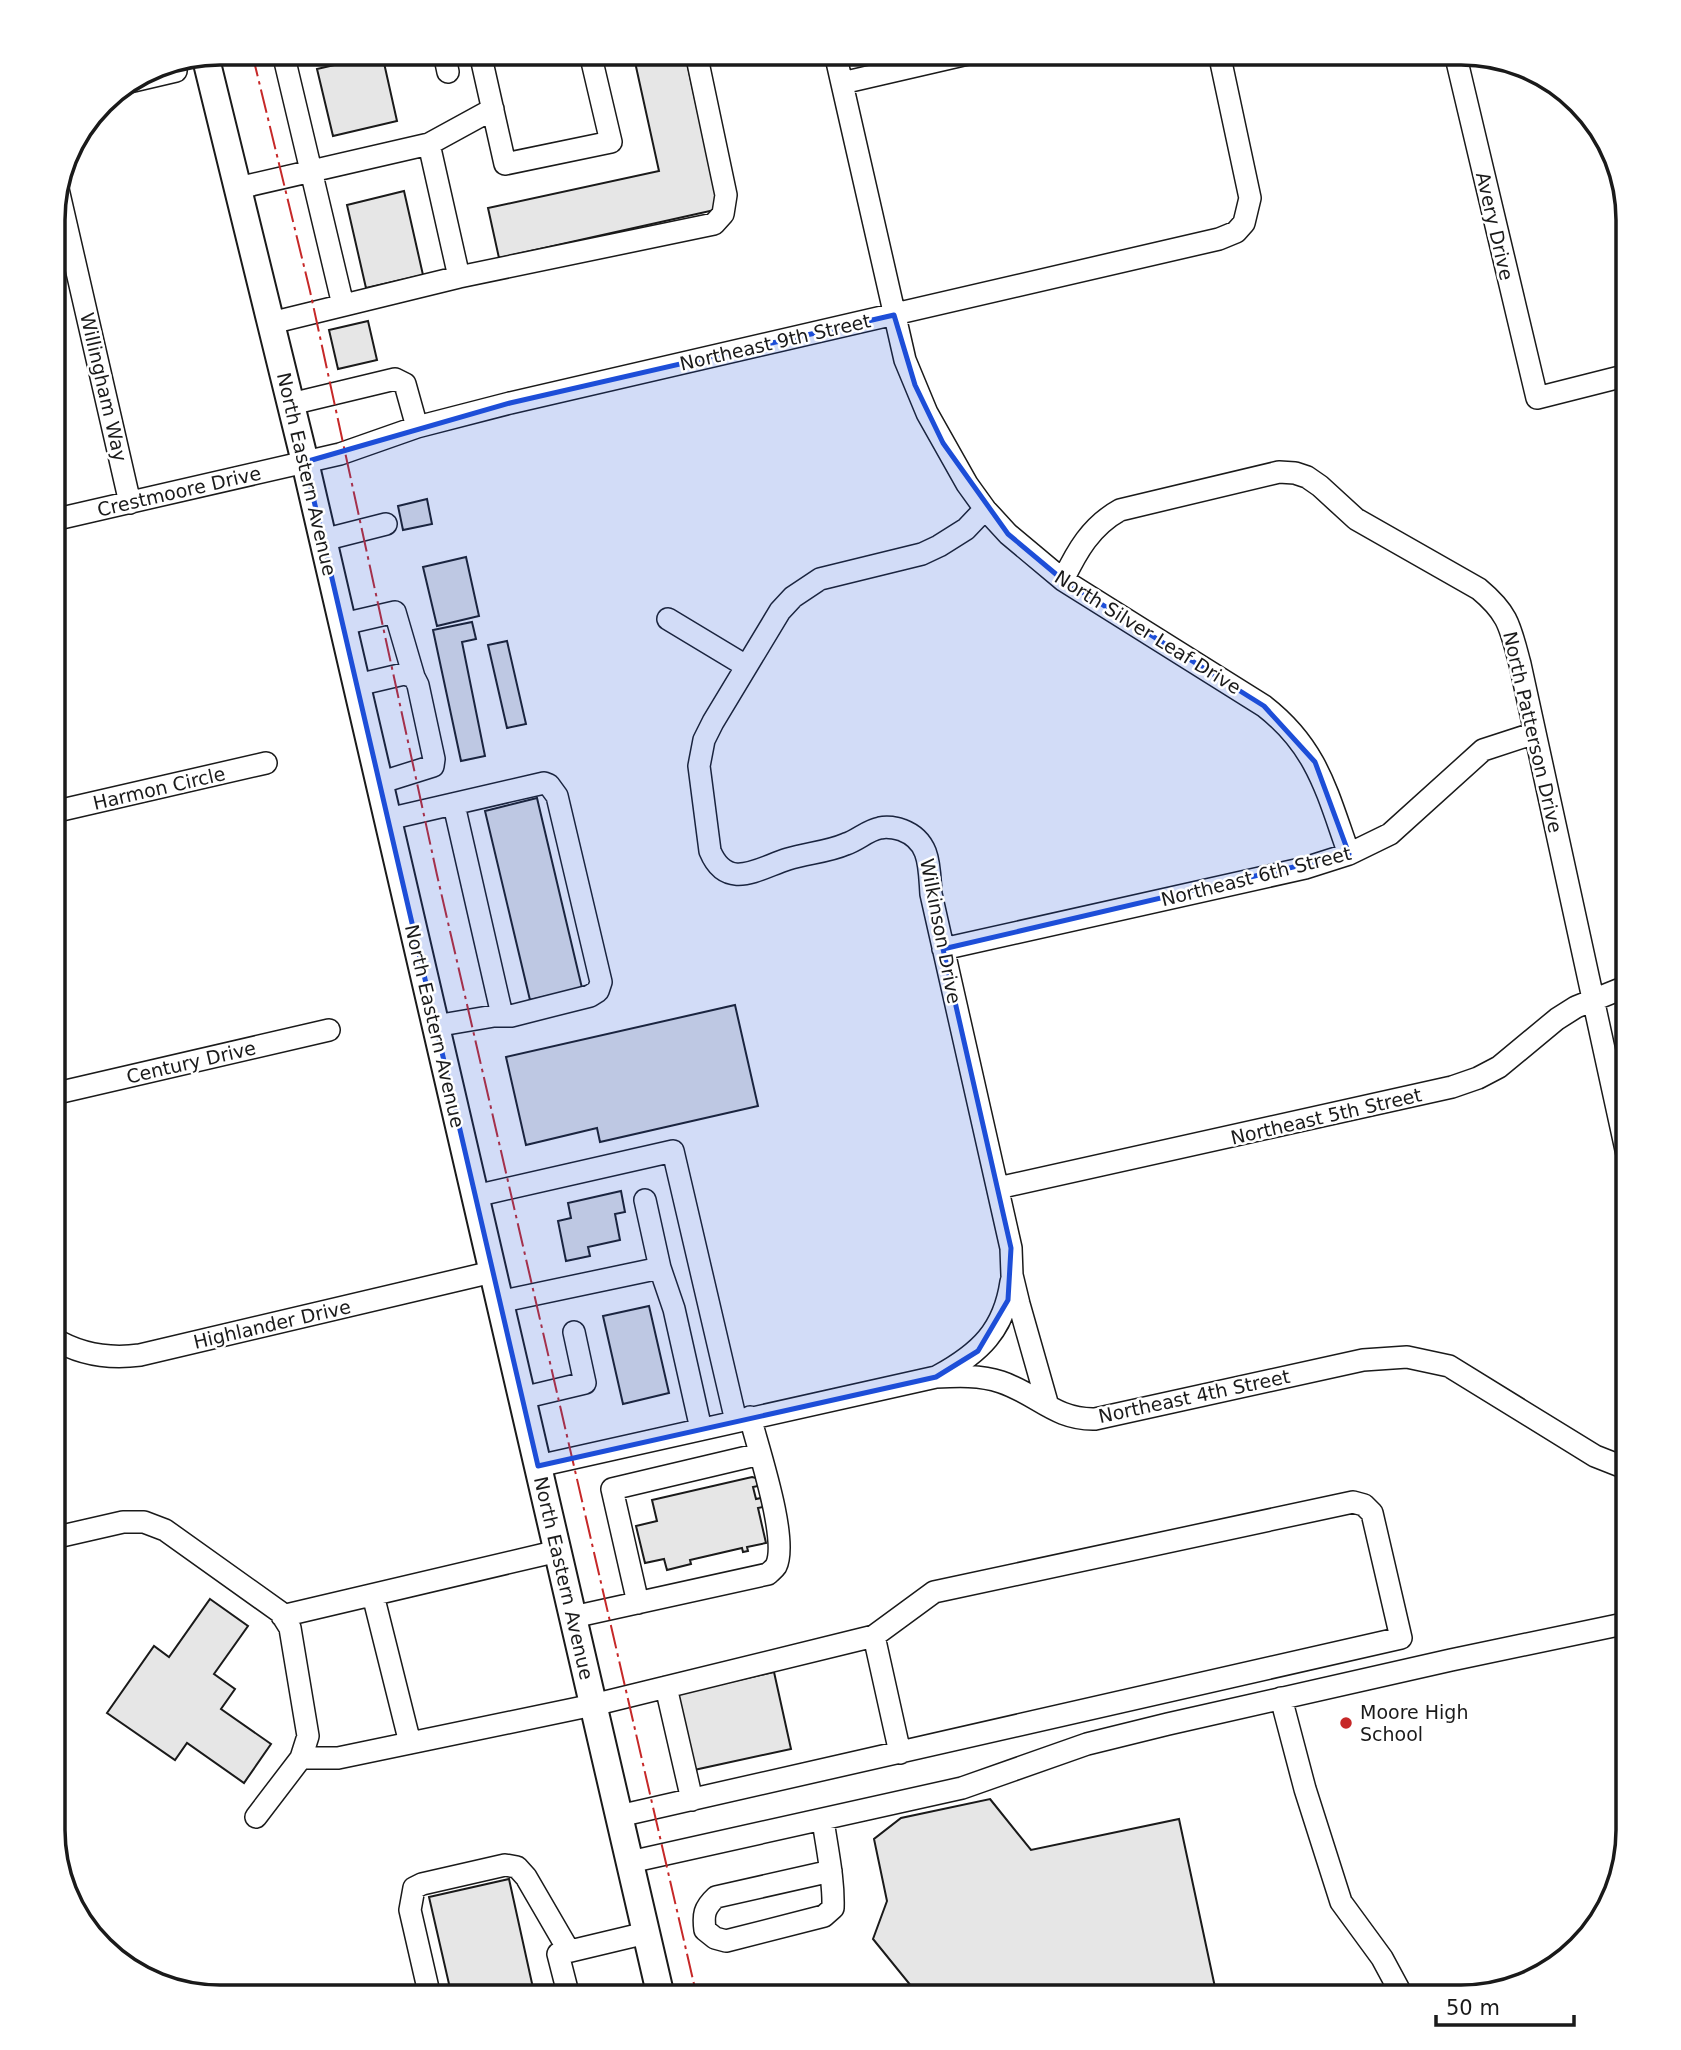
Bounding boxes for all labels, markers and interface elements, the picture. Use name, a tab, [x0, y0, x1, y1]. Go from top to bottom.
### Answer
street label: Avery Drive	[1472, 170, 1518, 282]
street label: Northeast 9th Street	[677, 309, 873, 375]
street label: Willingham Way	[76, 310, 132, 464]
street label: North Eastern Avenue	[273, 370, 341, 578]
street label: Crestmoore Drive	[95, 461, 263, 521]
street label: North Silver Leaf Drive	[1051, 566, 1245, 698]
street label: North Patterson Drive	[1499, 629, 1567, 835]
street label: Harmon Circle	[91, 762, 227, 814]
street label: Northeast 6th Street	[1159, 842, 1353, 910]
street label: Wilkinson Drive	[916, 856, 966, 1006]
street label: North Eastern Avenue	[401, 922, 469, 1130]
street label: Century Drive	[124, 1036, 258, 1088]
street label: Northeast 5th Street	[1228, 1083, 1424, 1149]
street label: Highlander Drive	[191, 1295, 353, 1353]
street label: Northeast 4th Street	[1096, 1365, 1292, 1427]
street label: North Eastern Avenue	[530, 1474, 598, 1682]
place label: Moore High School	[1360, 1701, 1468, 1745]
marker: Moore High School	[1338, 1715, 1354, 1731]
scale bar	[1436, 1983, 1574, 2027]
text: 50 m	[1446, 1996, 1500, 2020]

